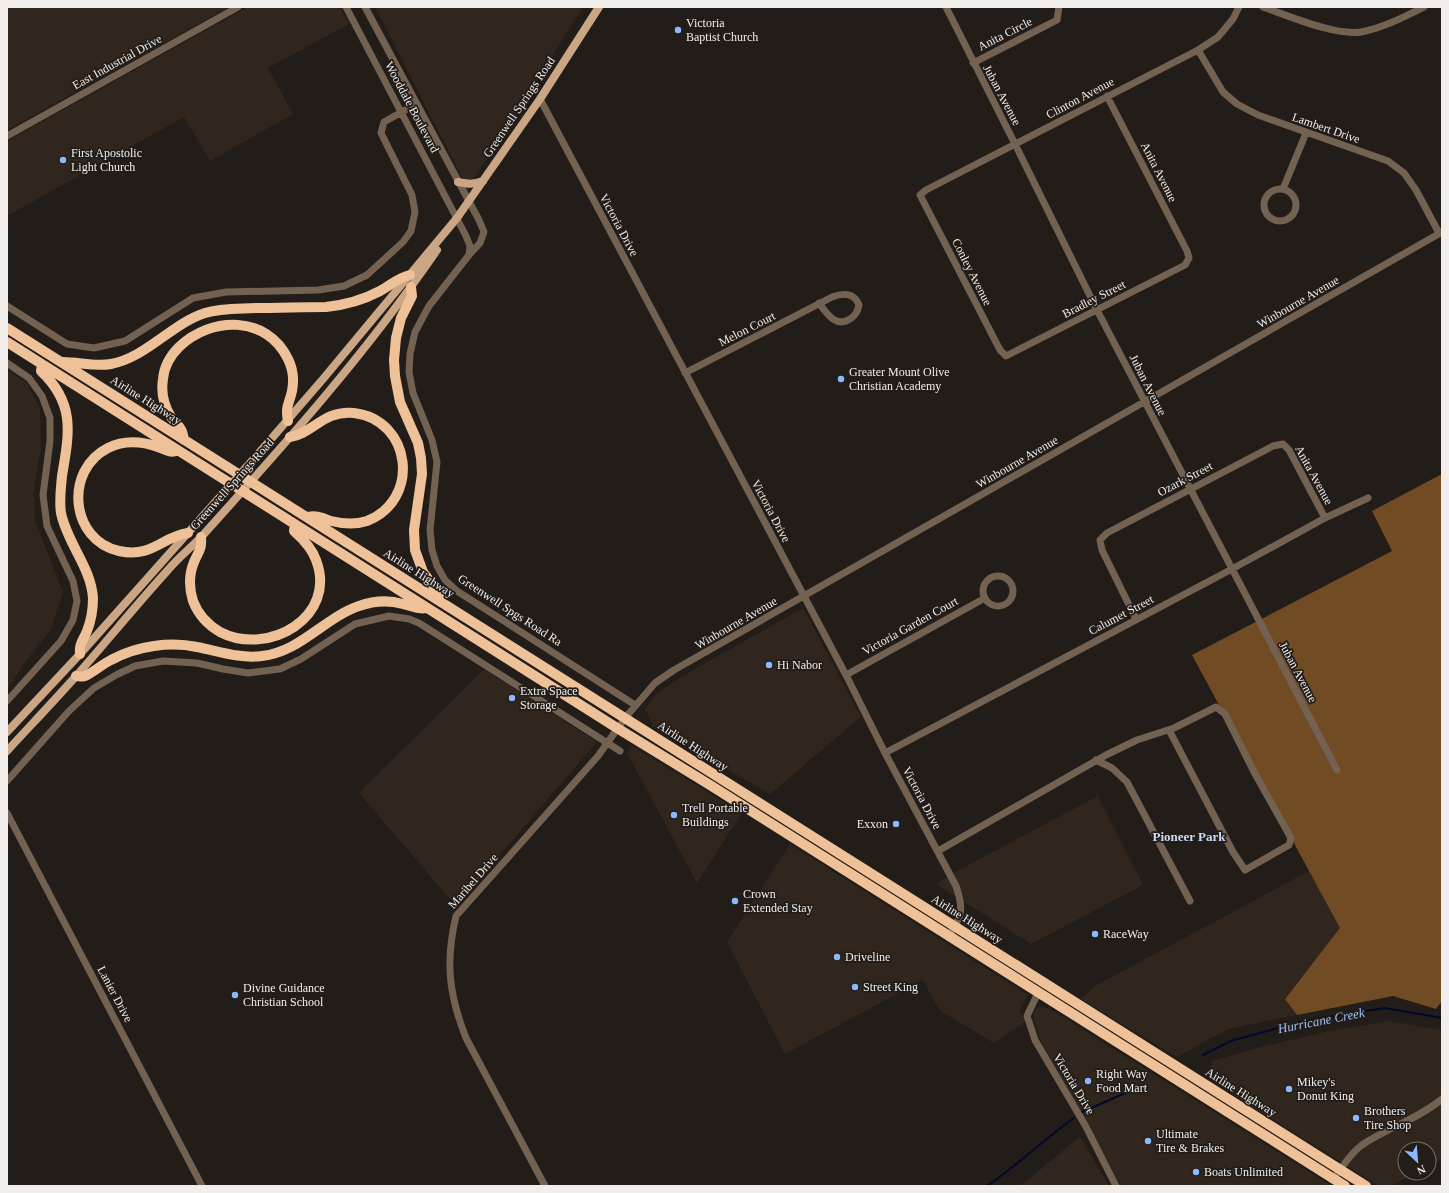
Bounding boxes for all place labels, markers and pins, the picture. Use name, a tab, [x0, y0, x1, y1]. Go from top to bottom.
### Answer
place label: Victoria Baptist Church	[686, 16, 758, 44]
marker: Victoria Baptist Church	[673, 25, 683, 35]
place label: First Apostolic Light Church	[71, 146, 142, 174]
marker: First Apostolic Light Church	[58, 155, 68, 165]
place label: Greater Mount Olive Christian Academy	[849, 365, 950, 393]
marker: Greater Mount Olive Christian Academy	[836, 374, 846, 384]
place label: Hi Nabor	[777, 658, 822, 672]
marker: Hi Nabor	[764, 660, 774, 670]
place label: Extra Space Storage	[520, 684, 578, 712]
marker: Extra Space Storage	[507, 693, 517, 703]
place label: Trell Portable Buildings	[682, 801, 748, 829]
marker: Trell Portable Buildings	[669, 810, 679, 820]
place label: Exxon	[857, 817, 888, 831]
marker: Exxon	[891, 819, 901, 829]
place label: Crown Extended Stay	[743, 887, 813, 915]
marker: Crown Extended Stay	[730, 896, 740, 906]
place label: RaceWay	[1103, 927, 1149, 941]
marker: RaceWay	[1090, 929, 1100, 939]
place label: Driveline	[845, 950, 890, 964]
marker: Driveline	[832, 952, 842, 962]
place label: Street King	[863, 980, 918, 994]
place label: Divine Guidance Christian School	[243, 981, 325, 1009]
marker: Street King	[850, 982, 860, 992]
marker: Divine Guidance Christian School	[230, 990, 240, 1000]
place label: Right Way Food Mart	[1096, 1067, 1148, 1095]
place label: Mikey's Donut King	[1297, 1075, 1354, 1103]
marker: Right Way Food Mart	[1083, 1076, 1093, 1086]
marker: Mikey's Donut King	[1284, 1084, 1294, 1094]
place label: Brothers Tire Shop	[1364, 1104, 1411, 1132]
marker: Brothers Tire Shop	[1351, 1113, 1361, 1123]
place label: Ultimate Tire & Brakes	[1156, 1127, 1225, 1155]
marker: Ultimate Tire & Brakes	[1143, 1136, 1153, 1146]
place label: Boats Unlimited	[1204, 1165, 1283, 1179]
marker: Boats Unlimited	[1191, 1167, 1201, 1177]

